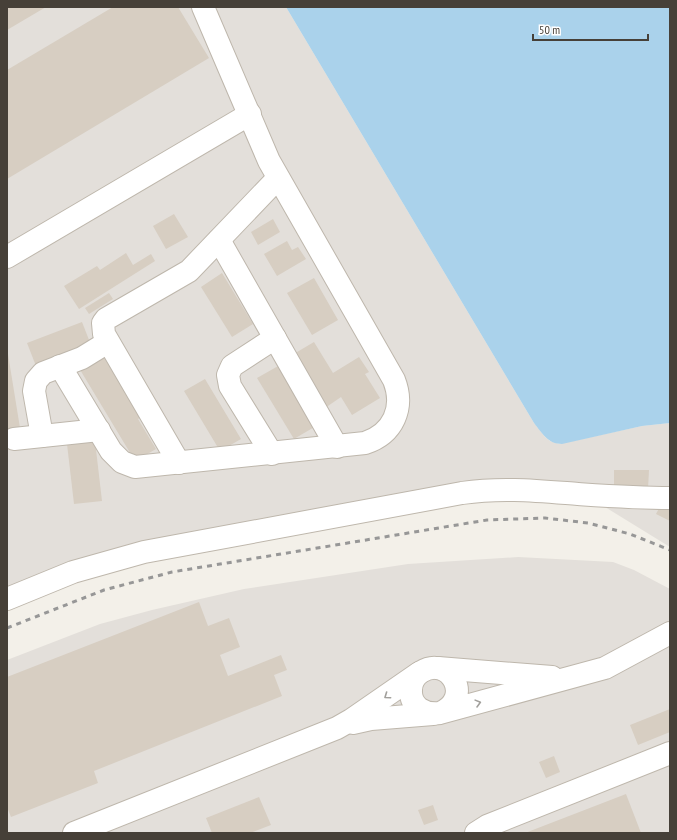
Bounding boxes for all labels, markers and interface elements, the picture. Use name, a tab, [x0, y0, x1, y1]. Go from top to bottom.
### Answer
scale bar	[533, 16, 648, 42]
text: 50 m	[539, 22, 560, 37]
one-way arrow	[384, 691, 391, 699]
one-way arrow	[474, 700, 481, 708]

